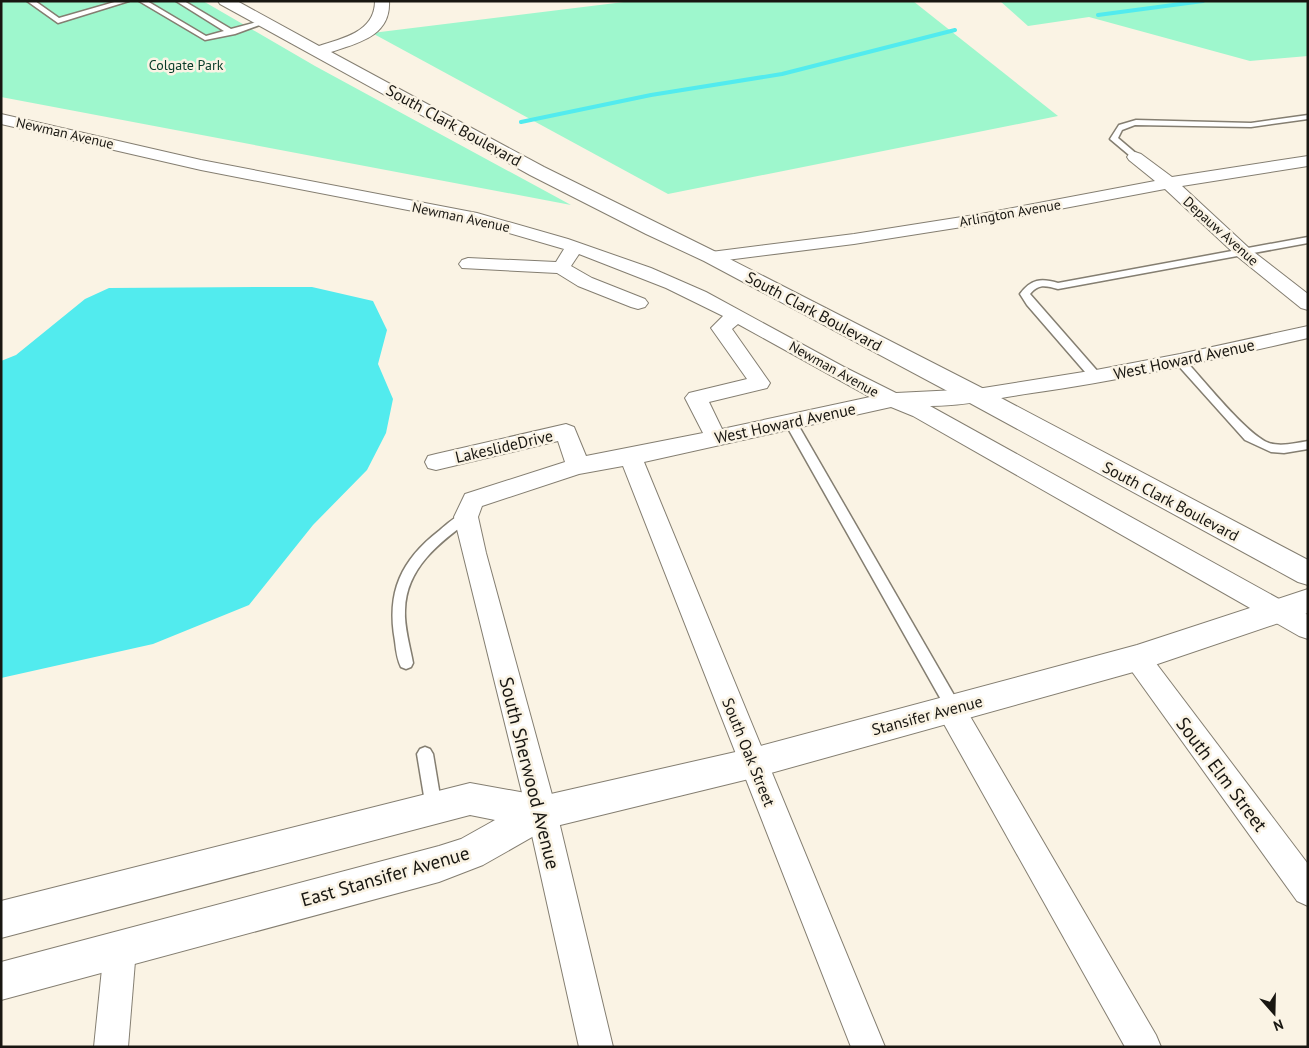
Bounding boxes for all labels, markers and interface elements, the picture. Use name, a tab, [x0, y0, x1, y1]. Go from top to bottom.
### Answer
park label: Colgate Park	[149, 56, 224, 74]
street label: South Clark Boulevard	[383, 80, 525, 170]
street label: Newman Avenue	[14, 113, 116, 153]
street label: Depauw Avenue	[1180, 192, 1262, 270]
street label: Arlington Avenue	[958, 195, 1062, 231]
street label: Newman Avenue	[410, 198, 512, 236]
street label: South Clark Boulevard	[742, 267, 886, 355]
street label: West Howard Avenue	[1112, 334, 1256, 384]
street label: Newman Avenue	[786, 337, 882, 401]
street label: West Howard Avenue	[713, 398, 857, 448]
street label: LakeslideDrive	[453, 425, 555, 467]
street label: South Clark Boulevard	[1099, 457, 1243, 545]
street label: South Sherwood Avenue	[495, 674, 565, 872]
street label: Stansifer Avenue	[869, 691, 985, 739]
street label: South Oak Street	[718, 695, 780, 810]
street label: South Elm Street	[1171, 712, 1273, 836]
street label: East Stansifer Avenue	[298, 840, 472, 912]
north arrow	[1249, 988, 1299, 1038]
text: N	[1271, 1015, 1286, 1035]

